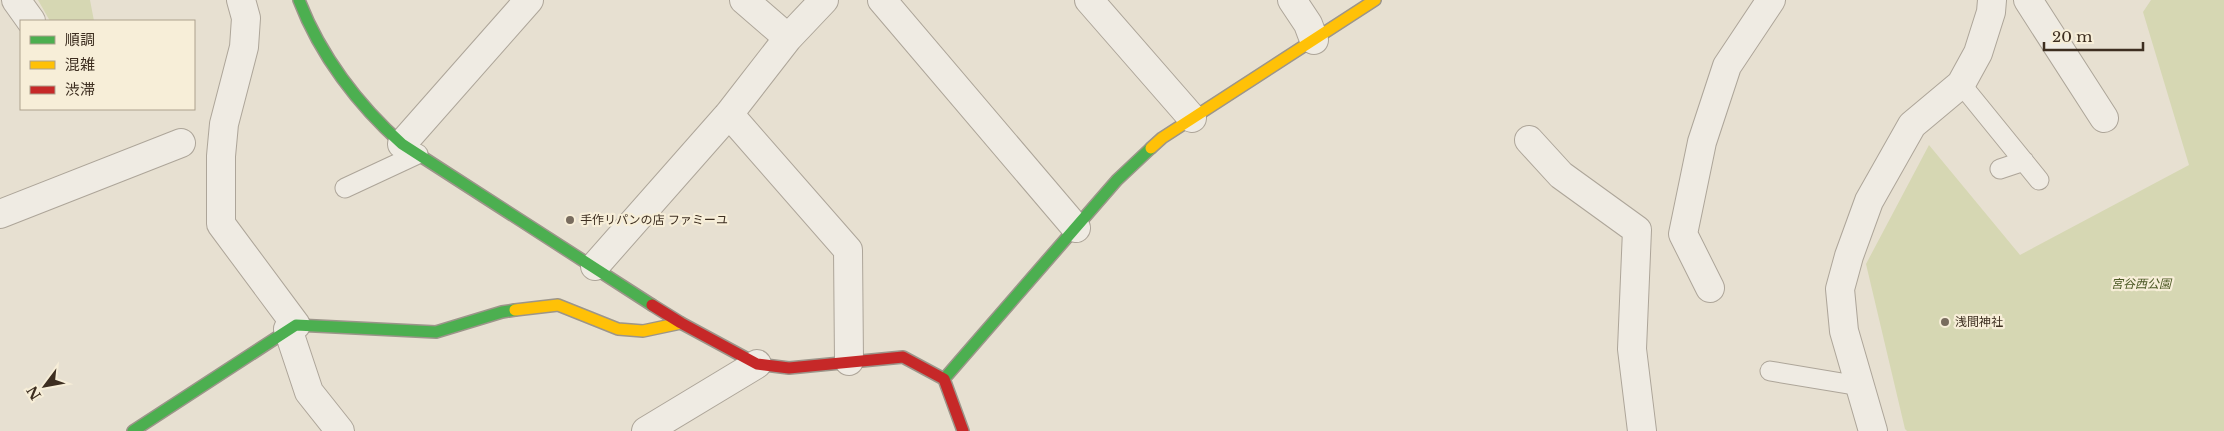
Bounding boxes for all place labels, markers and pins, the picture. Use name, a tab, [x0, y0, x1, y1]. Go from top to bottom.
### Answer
place label: 手作リパンの店 ファミーユ	[580, 212, 728, 227]
marker: 手作リパンの店 ファミーユ	[564, 214, 576, 226]
place label: 浅間神社	[1955, 314, 2003, 329]
marker: 浅間神社	[1939, 316, 1951, 328]

